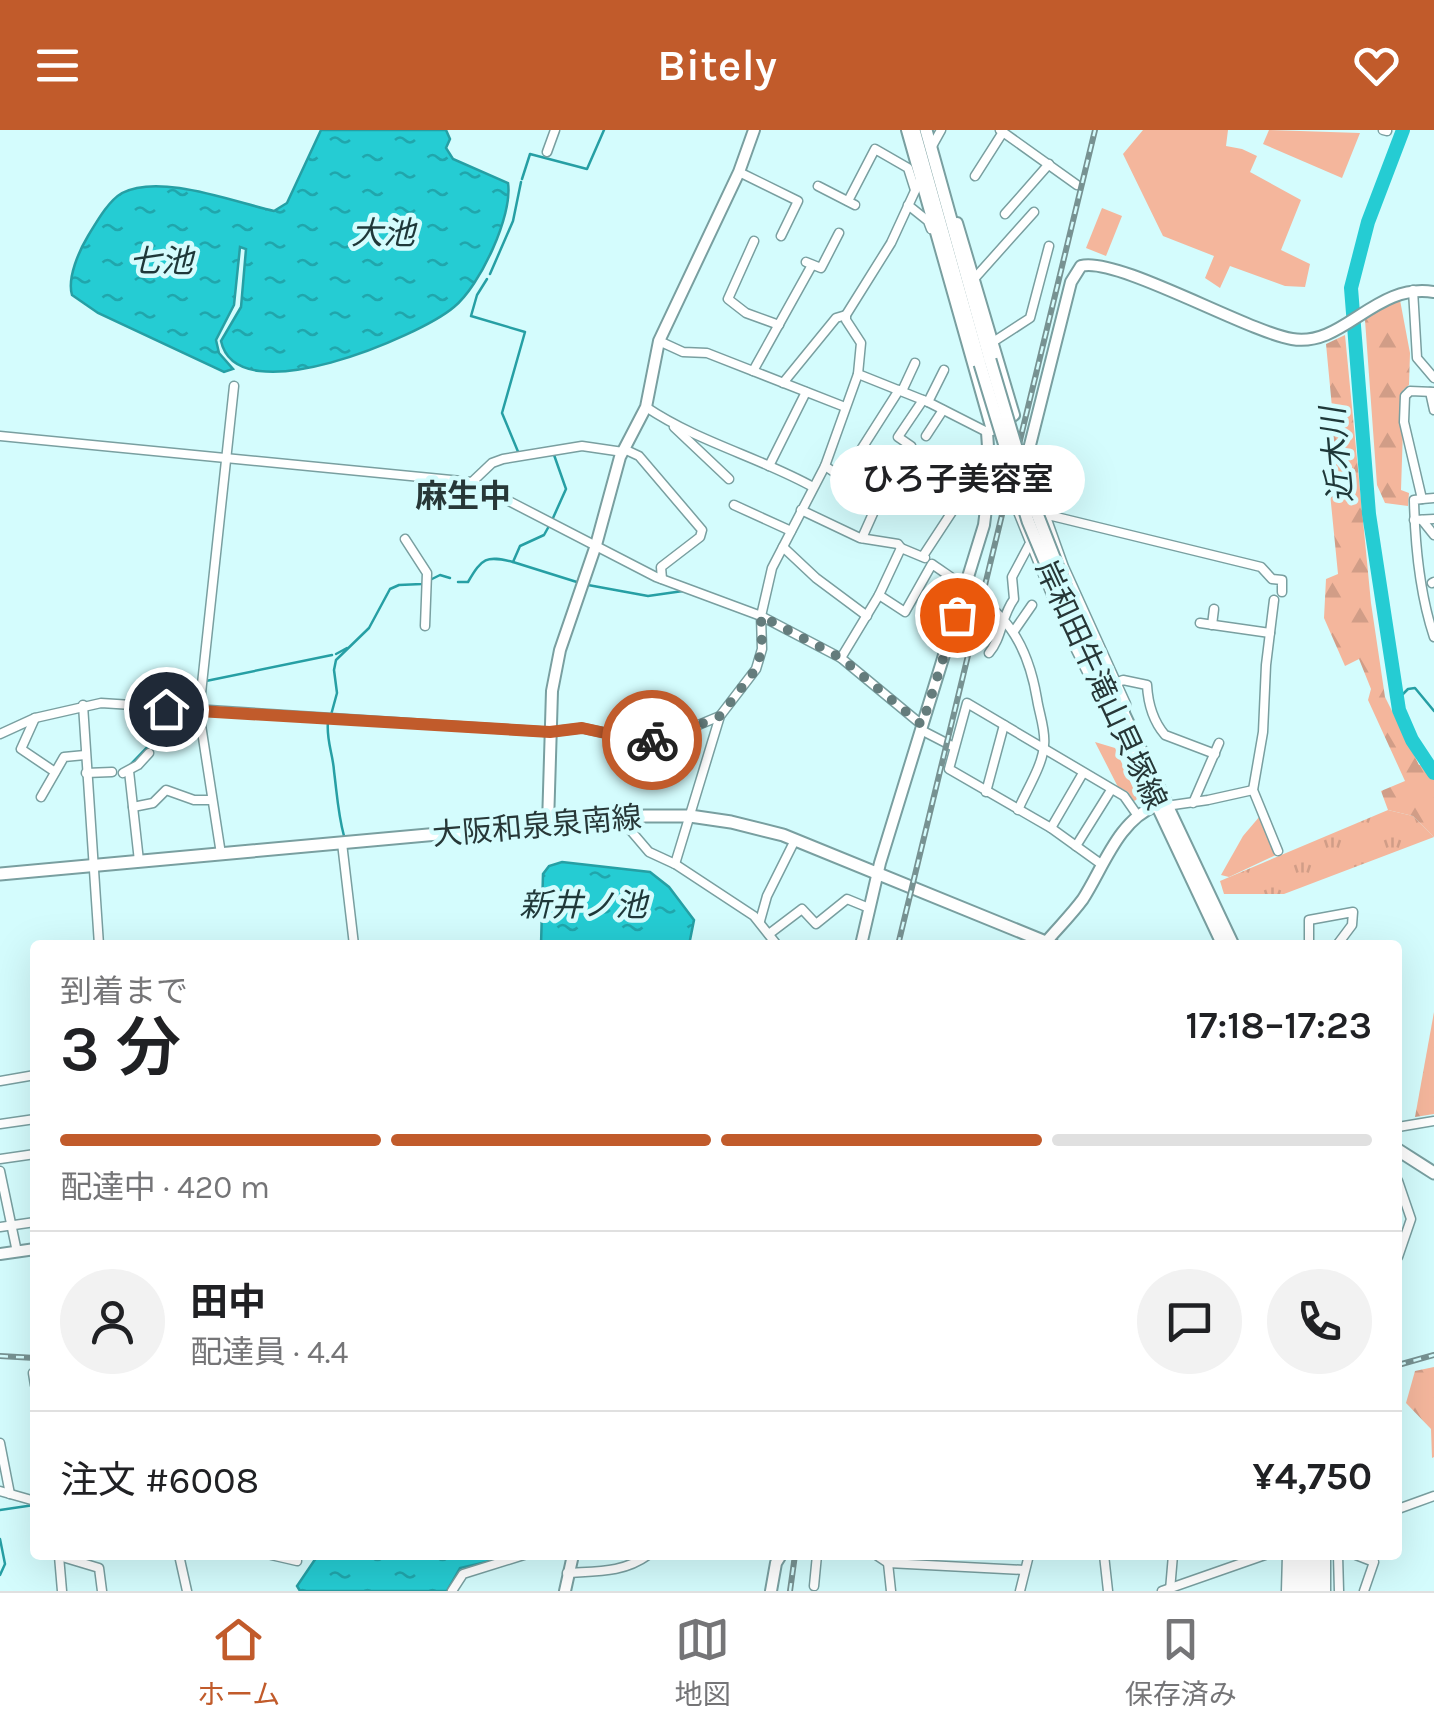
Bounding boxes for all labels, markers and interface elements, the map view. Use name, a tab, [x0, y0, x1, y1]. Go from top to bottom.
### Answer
icon: menu	[30, 38, 85, 93]
icon: heart	[1349, 38, 1404, 93]
text: Bitely	[657, 39, 777, 91]
water label: 大池	[351, 215, 418, 252]
water label: 七池	[129, 243, 196, 280]
water label: 近木川	[1314, 403, 1360, 504]
callout: ひろ子美容室	[830, 445, 1084, 515]
text: ひろ子美容室	[861, 461, 1054, 498]
district label: 麻生中	[415, 478, 511, 515]
street label: 岸和田牛滝山貝塚線	[1028, 555, 1174, 815]
pin	[915, 573, 1000, 658]
icon: bag	[930, 588, 985, 643]
pin	[124, 667, 209, 752]
icon: home	[139, 682, 194, 737]
courier	[602, 690, 702, 790]
icon: bike	[625, 713, 680, 768]
street label: 大阪和泉泉南線	[431, 799, 643, 853]
water label: 新井ノ池	[519, 887, 650, 924]
text: 到着まで	[60, 973, 188, 1010]
text: 17:18–17:23	[1186, 1003, 1372, 1048]
text: 3 分	[60, 1010, 181, 1086]
text: 配達中 · 420 m	[60, 1169, 270, 1206]
button: person	[60, 1269, 165, 1374]
button: chat	[1137, 1269, 1242, 1374]
button: phone	[1267, 1269, 1372, 1374]
text: 田中	[190, 1280, 266, 1325]
text: 配達員 · 4.4	[190, 1334, 348, 1371]
text: ¥4,750	[1252, 1454, 1372, 1499]
text: 注文 #6008	[60, 1458, 259, 1503]
tab: ホーム	[197, 1612, 280, 1712]
tab: 地図	[675, 1612, 731, 1712]
tab: 保存済み	[1125, 1612, 1237, 1712]

